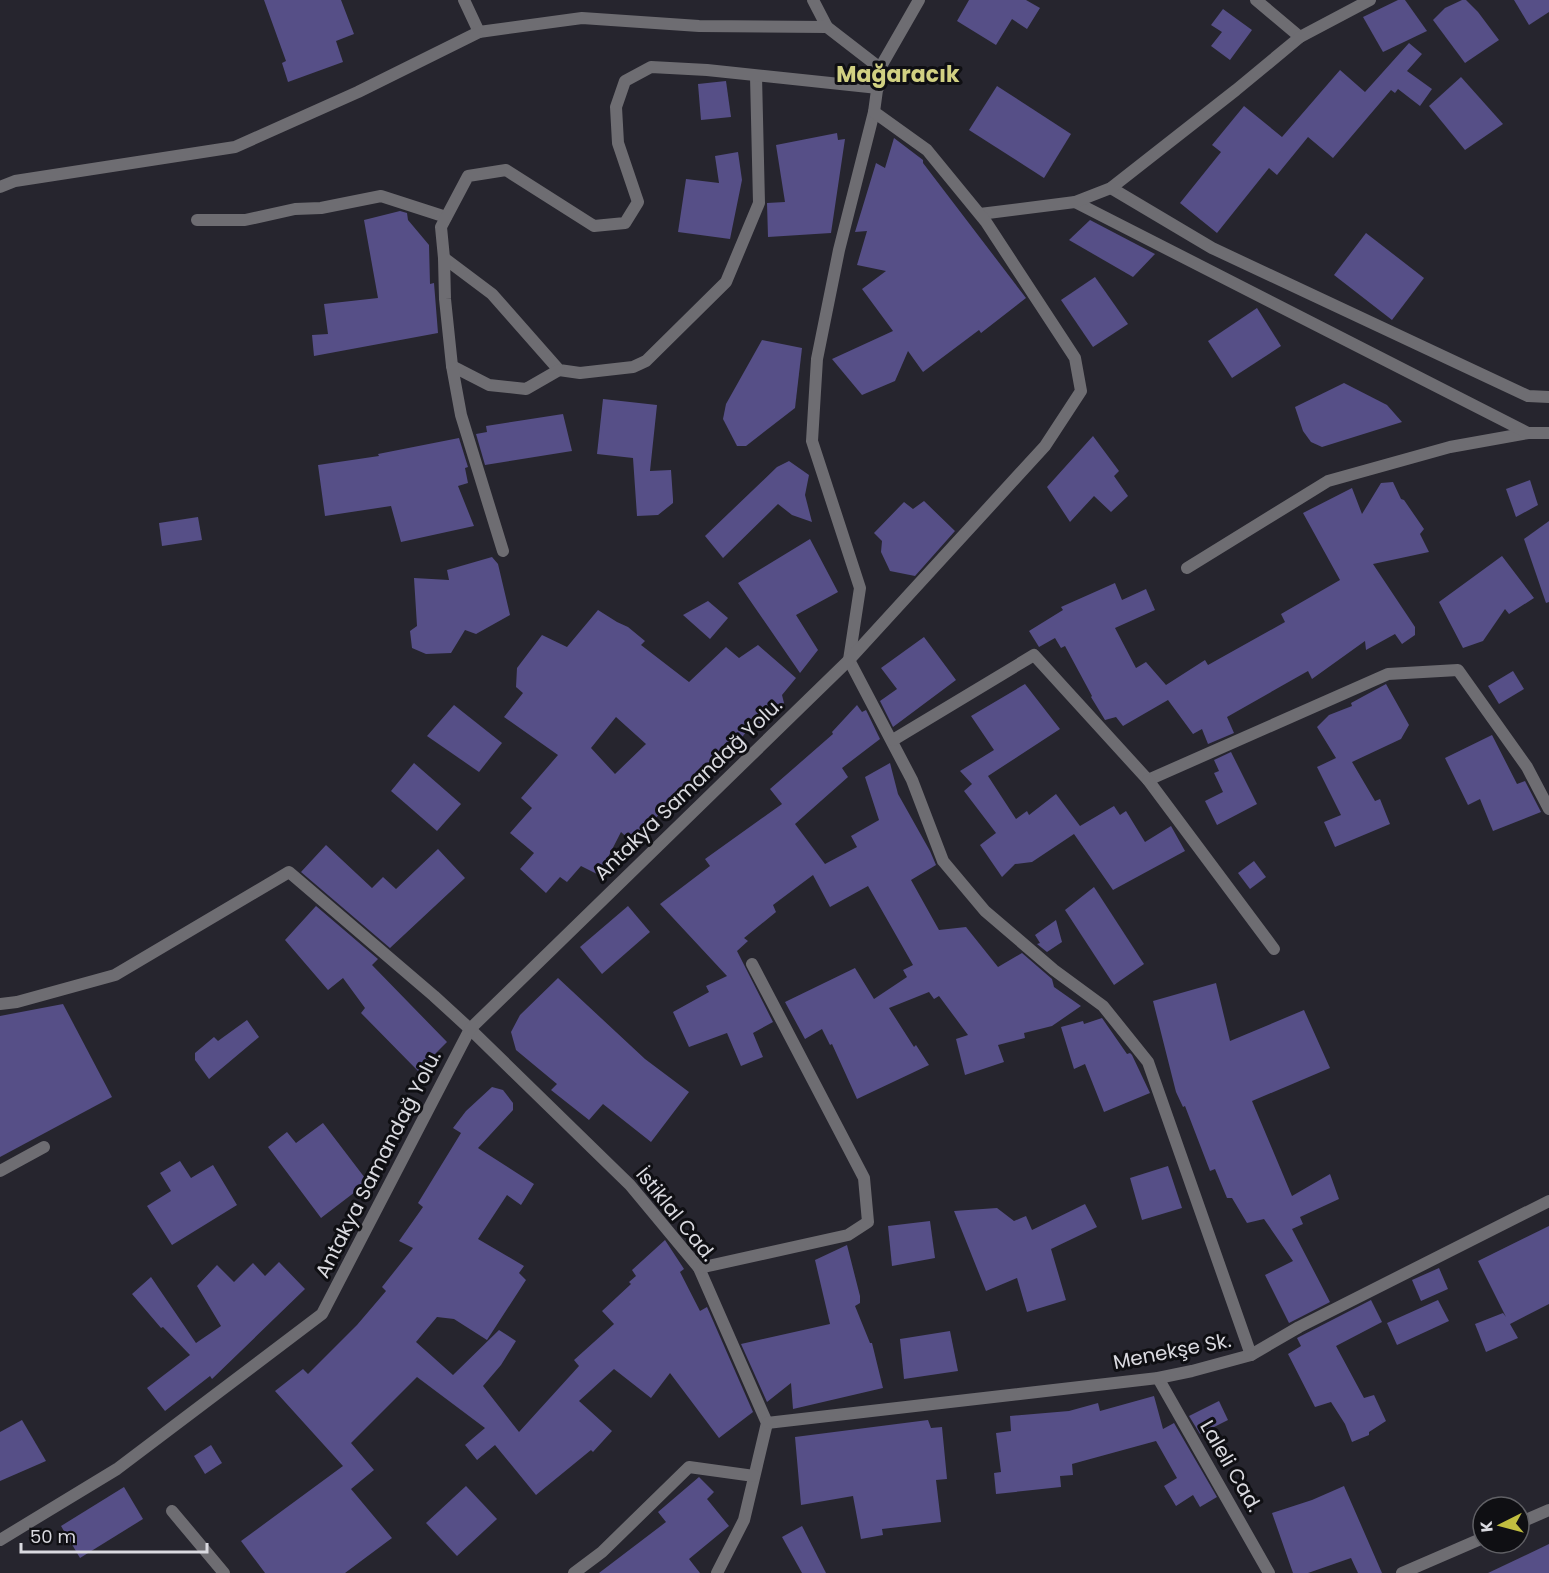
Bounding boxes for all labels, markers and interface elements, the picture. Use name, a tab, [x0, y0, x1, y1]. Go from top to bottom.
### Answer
district label: Mağaracık	[836, 59, 960, 90]
street label: Antakya Samandağ Yolu.	[588, 691, 788, 887]
street label: Antakya Samandağ Yolu.	[308, 1045, 448, 1283]
street label: İstiklal Cad.	[629, 1161, 723, 1267]
street label: Menekşe Sk.	[1111, 1326, 1233, 1376]
street label: Laleli Cad.	[1194, 1415, 1268, 1517]
north arrow	[1471, 1495, 1531, 1555]
scale bar	[21, 1516, 207, 1554]
text: K	[1475, 1520, 1499, 1533]
text: 50 m	[30, 1524, 76, 1549]

